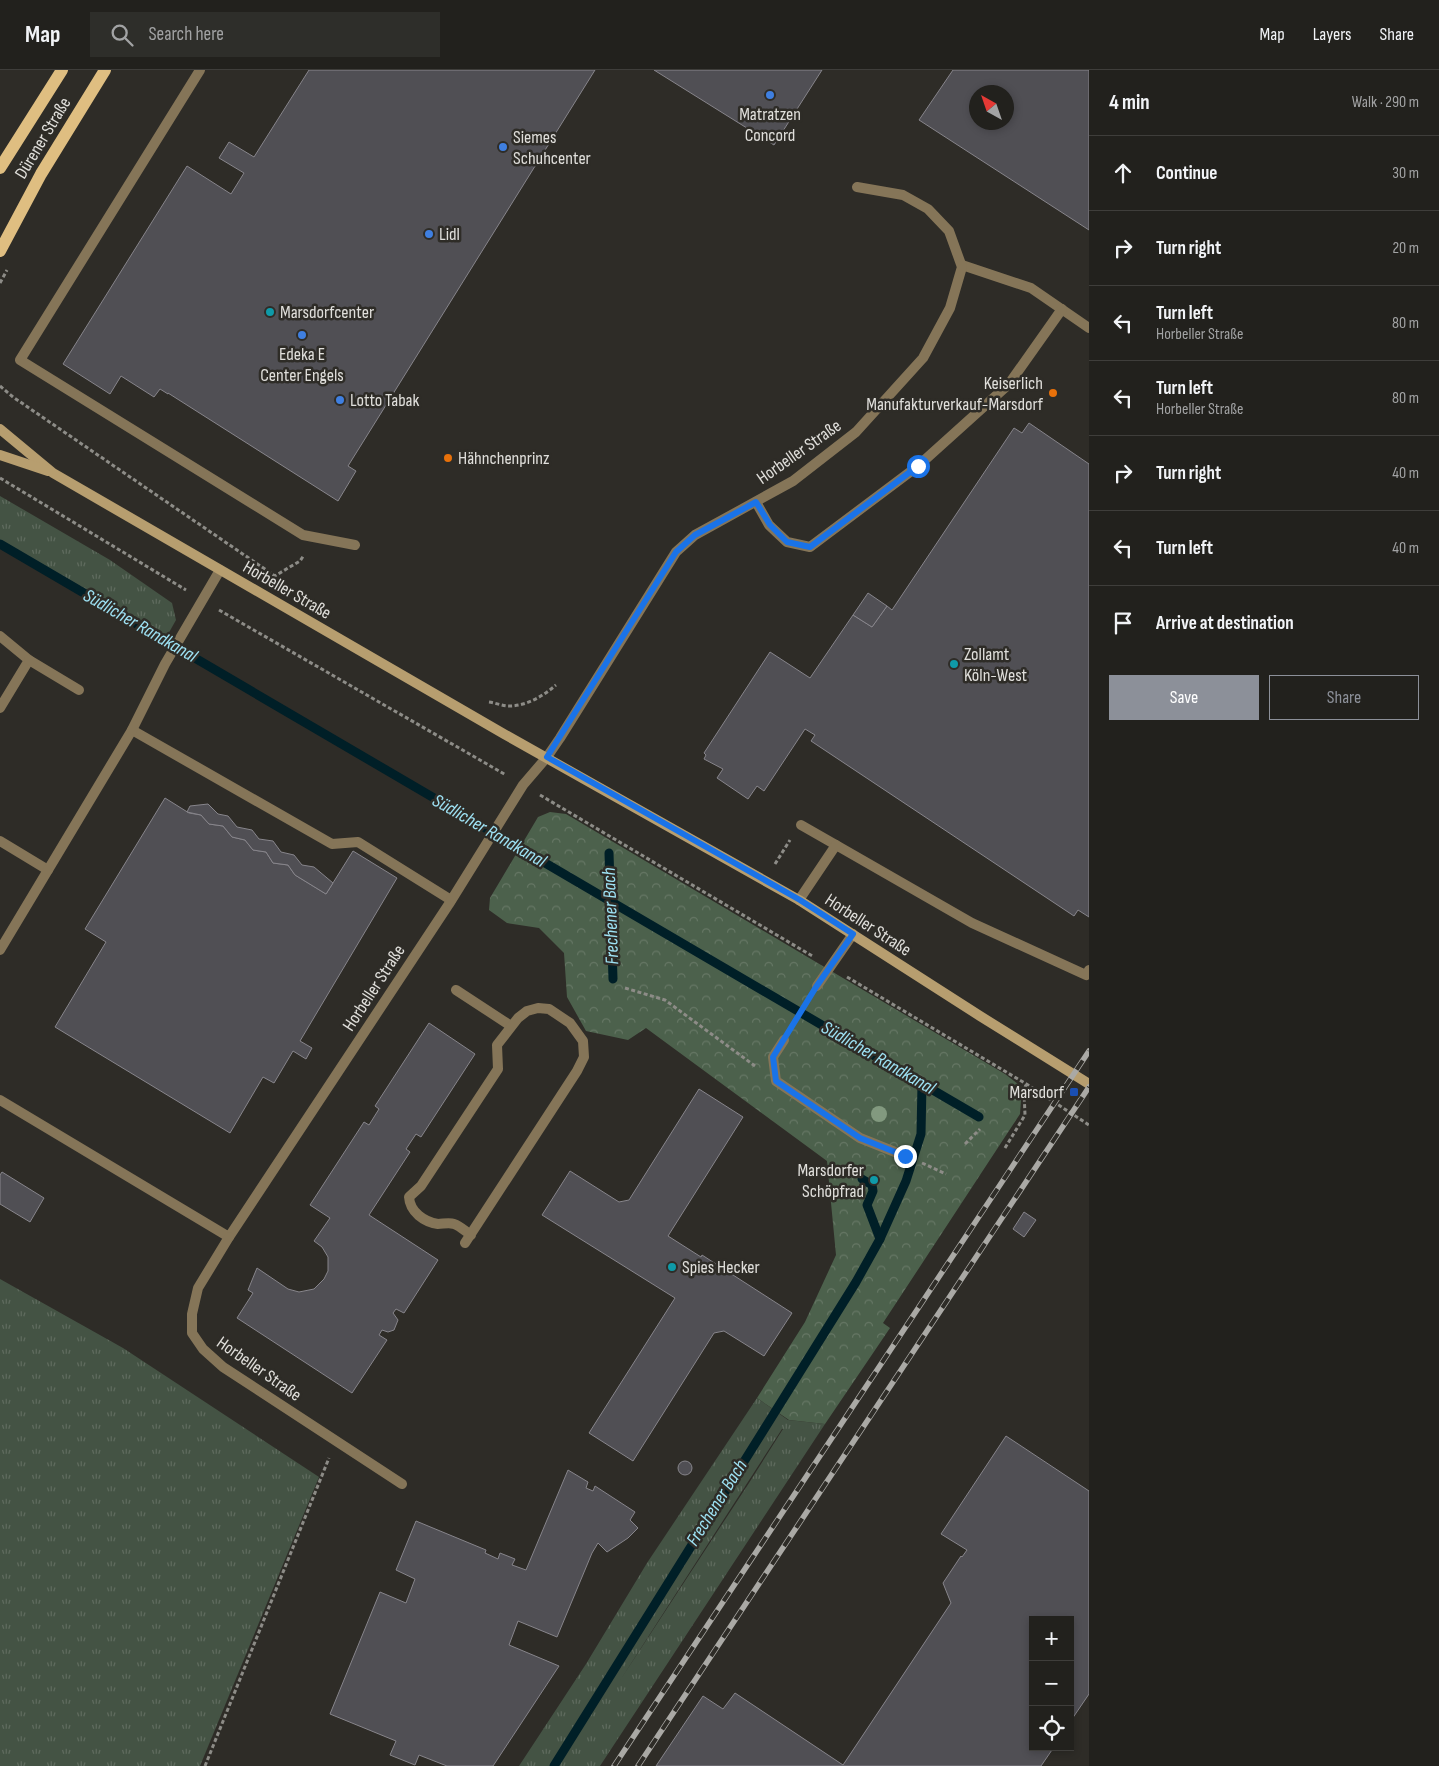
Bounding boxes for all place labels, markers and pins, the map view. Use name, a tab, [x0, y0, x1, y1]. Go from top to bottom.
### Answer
marker: Matratzen Concord	[764, 89, 776, 101]
place label: Matratzen Concord	[739, 104, 801, 146]
place label: Siemes Schuhcenter	[513, 127, 591, 169]
marker: Siemes Schuhcenter	[497, 141, 509, 153]
place label: Lidl	[439, 224, 460, 245]
marker: Lidl	[423, 228, 435, 240]
place label: Marsdorfcenter	[280, 302, 374, 323]
marker: Marsdorfcenter	[264, 306, 276, 318]
marker: Edeka E Center Engels	[296, 329, 308, 341]
place label: Edeka E Center Engels	[260, 344, 344, 386]
place label: Keiserlich Manufakturverkauf-Marsdorf	[866, 373, 1044, 415]
marker: Keiserlich Manufakturverkauf-Marsdorf	[1047, 387, 1059, 399]
place label: Lotto Tabak	[350, 390, 420, 411]
marker: Lotto Tabak	[334, 394, 346, 406]
place label: Hähnchenprinz	[458, 448, 550, 469]
marker: Hähnchenprinz	[442, 452, 454, 464]
place label: Zollamt Köln-West	[964, 644, 1028, 686]
marker: Zollamt Köln-West	[948, 658, 960, 670]
place label: Marsdorf	[1009, 1082, 1065, 1103]
marker: Marsdorf	[1068, 1086, 1080, 1098]
place label: Marsdorfer Schöpfrad	[797, 1160, 864, 1202]
marker: Marsdorfer Schöpfrad	[868, 1174, 880, 1186]
place label: Spies Hecker	[682, 1257, 760, 1278]
marker: Spies Hecker	[666, 1261, 678, 1273]

